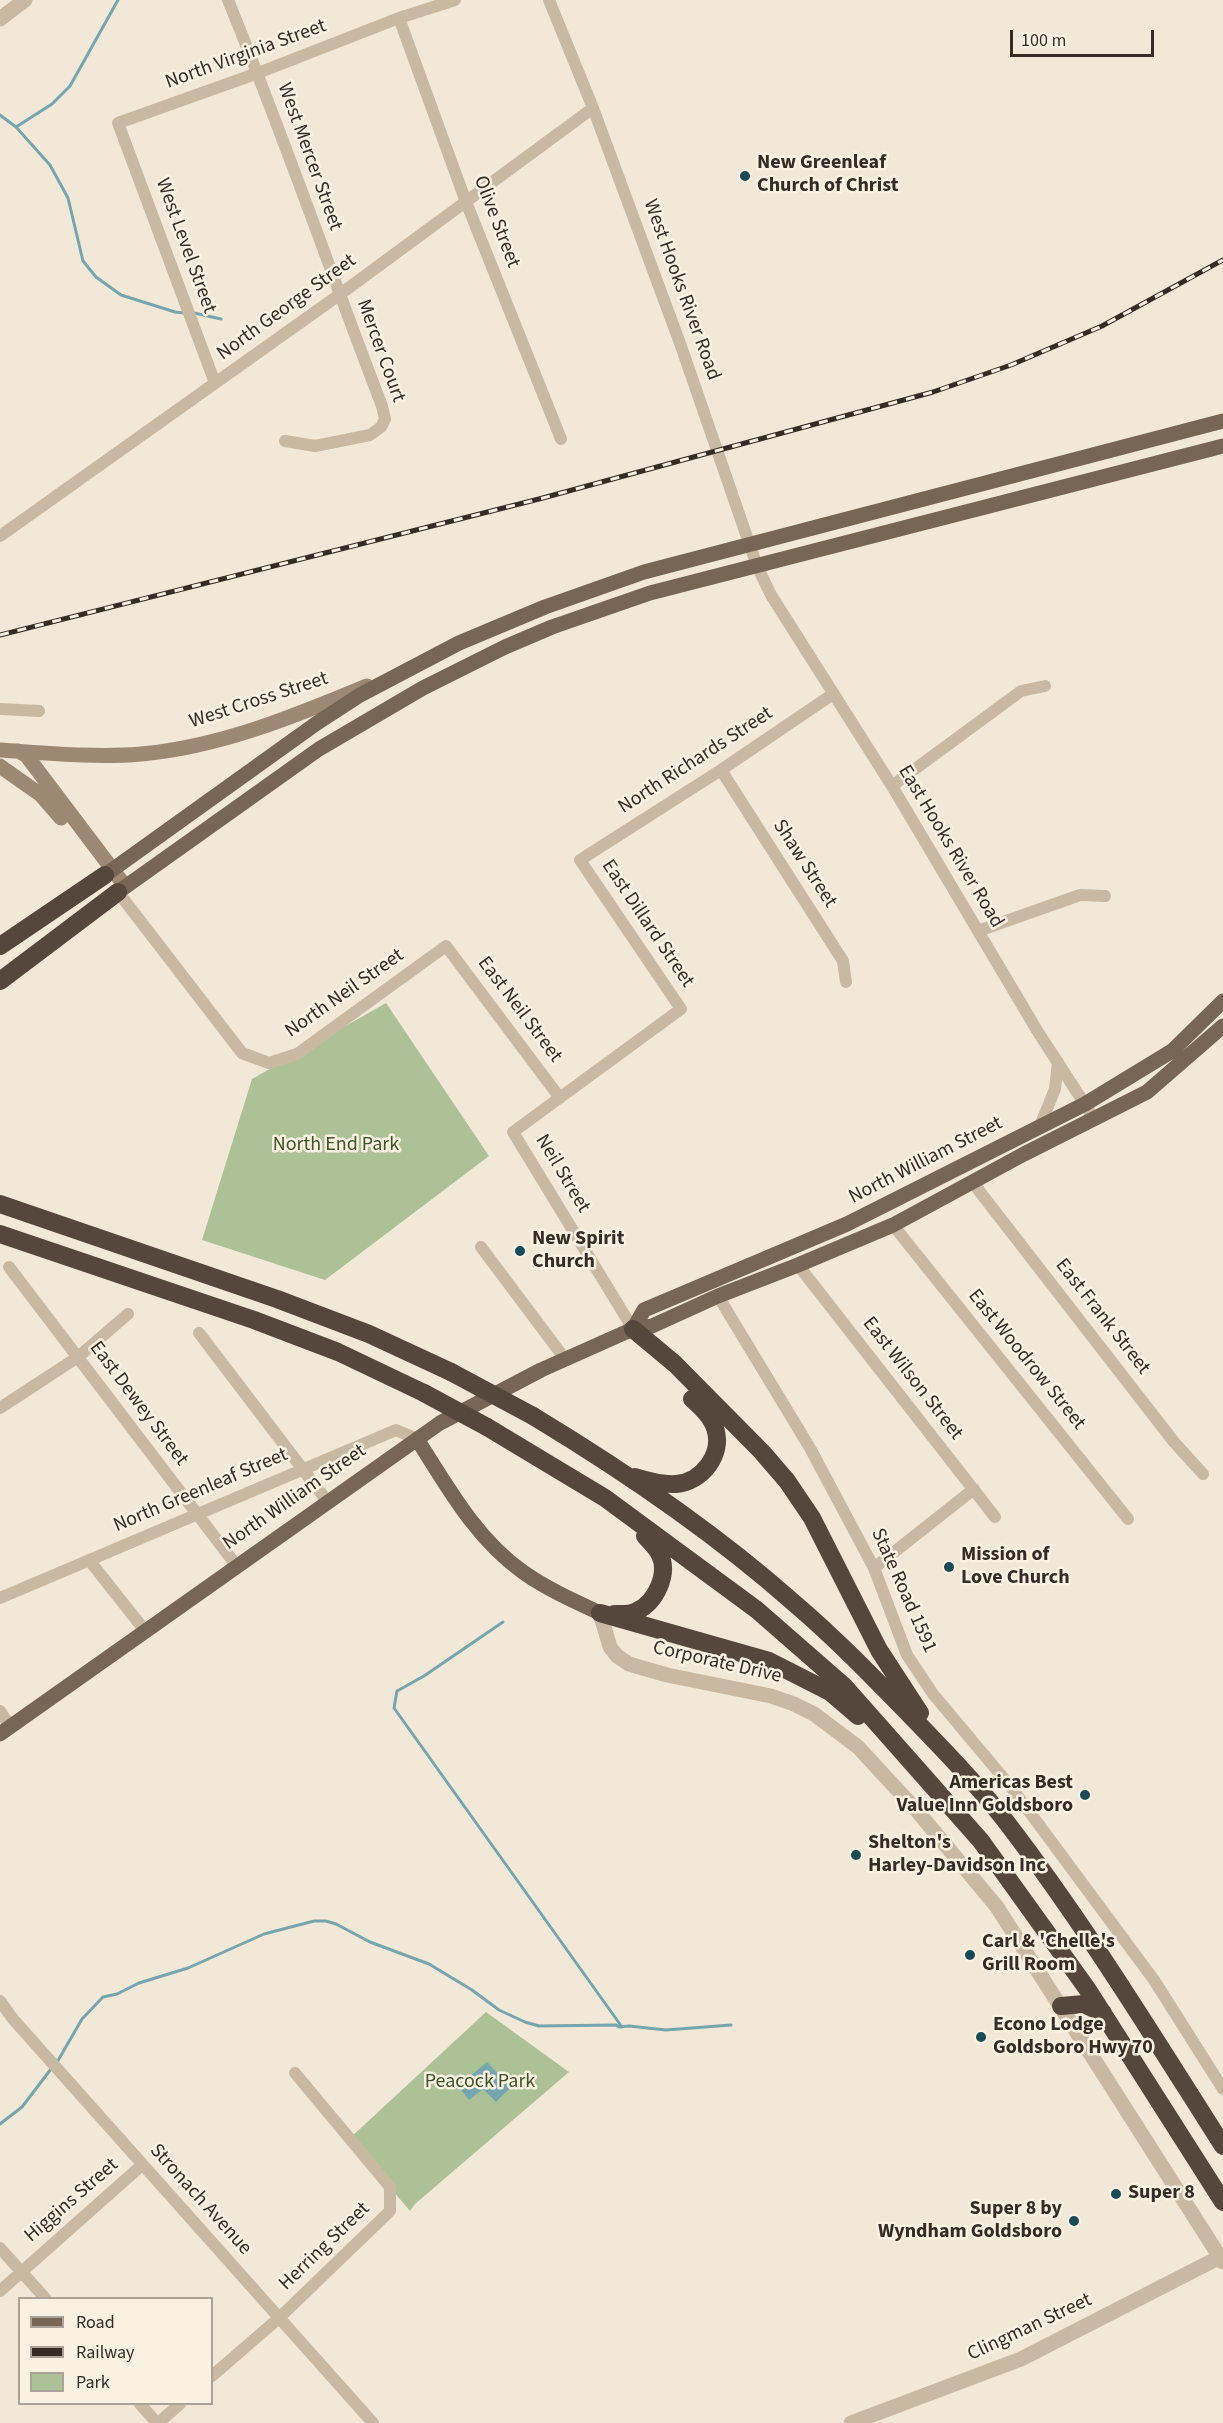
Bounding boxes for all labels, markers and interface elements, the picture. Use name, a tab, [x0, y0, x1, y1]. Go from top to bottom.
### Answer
street label: North Virginia Street	[162, 15, 330, 95]
scale bar	[1013, 18, 1157, 56]
text: 100 m	[1021, 28, 1066, 53]
street label: West Mercer Street	[271, 80, 347, 234]
place label: New Greenleaf Church of Christ	[757, 152, 898, 199]
marker: New Greenleaf Church of Christ	[738, 169, 752, 183]
street label: Olive Street	[467, 173, 525, 271]
street label: West Level Street	[149, 175, 221, 317]
street label: West Hooks River Road	[637, 196, 725, 384]
street label: North George Street	[213, 249, 361, 367]
street label: Mercer Court	[350, 296, 410, 406]
street label: West Cross Street	[187, 667, 331, 735]
street label: North Richards Street	[614, 702, 778, 820]
street label: East Hooks River Road	[892, 761, 1008, 933]
street label: Shaw Street	[767, 815, 841, 913]
street label: East Dillard Street	[595, 856, 699, 992]
street label: North Neil Street	[281, 944, 409, 1044]
street label: East Neil Street	[471, 952, 567, 1068]
street label: North William Street	[845, 1112, 1007, 1210]
street label: Neil Street	[529, 1131, 595, 1217]
park label: North End Park	[273, 1134, 399, 1158]
place label: New Spirit Church	[532, 1228, 624, 1275]
marker: New Spirit Church	[513, 1244, 527, 1258]
street label: East Frank Street	[1049, 1254, 1155, 1380]
street label: East Woodrow Street	[962, 1285, 1090, 1435]
street label: East Wilson Street	[857, 1313, 967, 1445]
street label: East Dewey Street	[83, 1337, 193, 1471]
street label: North William Street	[219, 1440, 371, 1556]
street label: North Greenleaf Street	[110, 1443, 292, 1539]
street label: State Road 1591	[865, 1525, 941, 1657]
place label: Mission of Love Church	[961, 1544, 1070, 1591]
marker: Mission of Love Church	[942, 1560, 956, 1574]
street label: Corporate Drive	[650, 1637, 784, 1689]
place label: Americas Best Value Inn Goldsboro	[896, 1772, 1073, 1819]
marker: Americas Best Value Inn Goldsboro	[1078, 1788, 1092, 1802]
place label: Shelton's Harley-Davidson Inc	[868, 1832, 1046, 1879]
marker: Shelton's Harley-Davidson Inc	[849, 1848, 863, 1862]
place label: Carl & 'Chelle's Grill Room	[982, 1931, 1115, 1978]
marker: Carl & 'Chelle's Grill Room	[963, 1948, 977, 1962]
place label: Econo Lodge Goldsboro Hwy 70	[993, 2014, 1153, 2061]
marker: Econo Lodge Goldsboro Hwy 70	[974, 2030, 988, 2044]
park label: Peacock Park	[425, 2071, 535, 2095]
street label: Stronach Avenue	[144, 2140, 256, 2260]
street label: Higgins Street	[20, 2154, 124, 2248]
place label: Super 8	[1128, 2182, 1195, 2206]
marker: Super 8	[1109, 2187, 1123, 2201]
street label: Herring Street	[275, 2198, 375, 2296]
place label: Super 8 by Wyndham Goldsboro	[878, 2198, 1062, 2245]
marker: Super 8 by Wyndham Goldsboro	[1067, 2214, 1081, 2228]
street label: Clingman Street	[964, 2289, 1096, 2367]
legend	[18, 2297, 213, 2405]
text: Road	[76, 2310, 115, 2335]
text: Railway	[76, 2340, 135, 2365]
text: Park	[76, 2370, 110, 2395]

